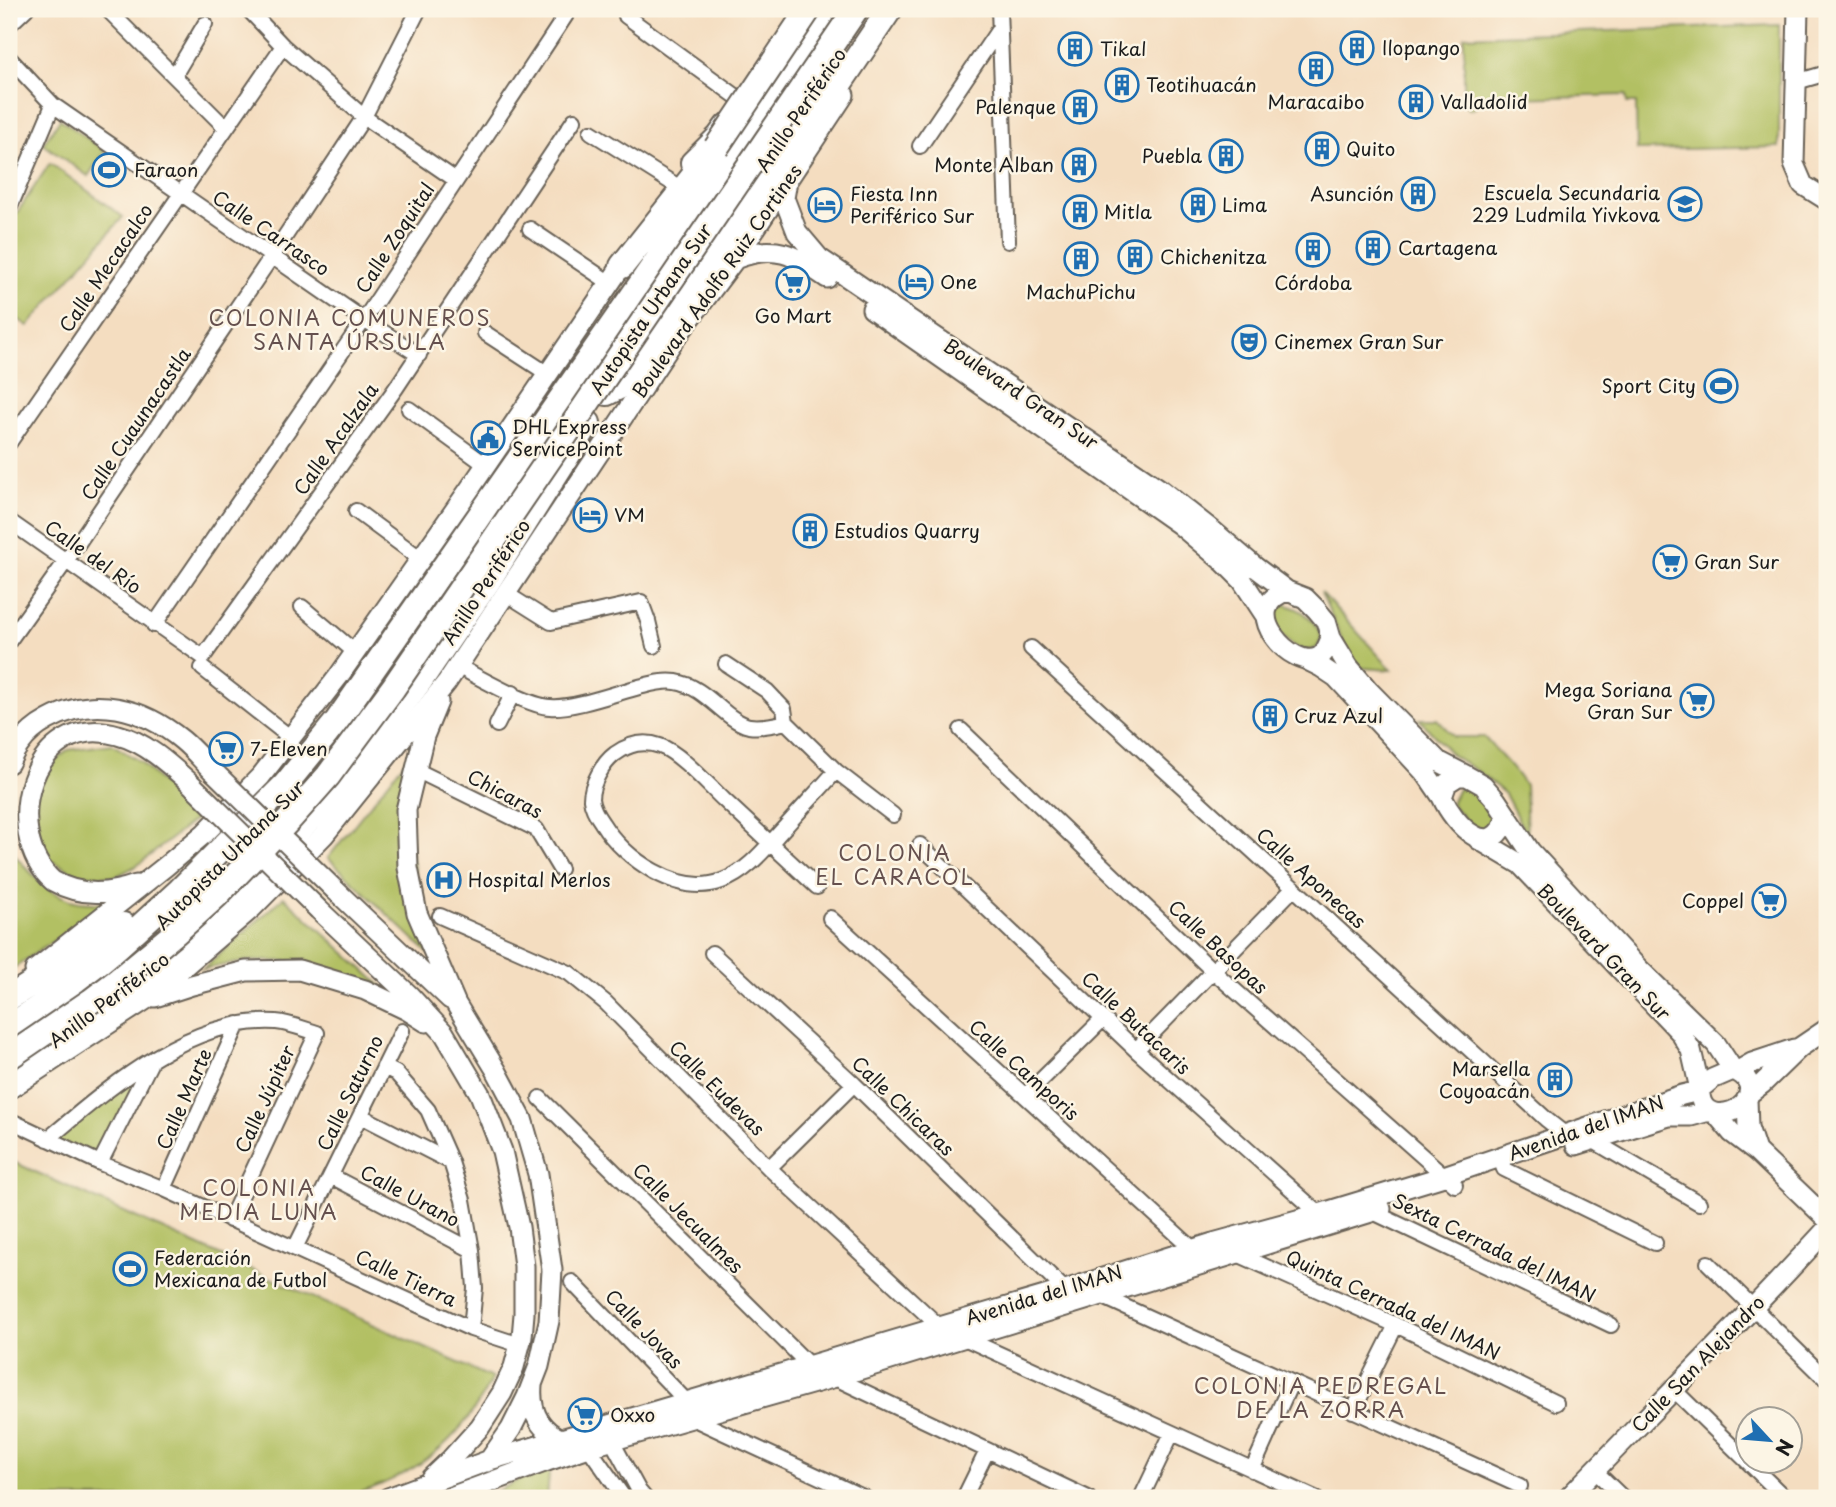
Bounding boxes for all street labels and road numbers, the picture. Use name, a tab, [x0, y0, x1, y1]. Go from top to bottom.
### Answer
street label: Anillo Periférico	[748, 42, 852, 177]
street label: Boulevard Adolfo Ruiz Cortines	[625, 158, 808, 403]
street label: Calle Zoquital	[348, 177, 440, 298]
street label: Calle Carrasco	[207, 183, 336, 282]
street label: Calle Mecacalco	[52, 197, 159, 337]
street label: Autopista Urbana Sur	[582, 217, 718, 400]
street label: Boulevard Gran Sur	[939, 331, 1105, 455]
street label: Calle Cuaunacastla	[74, 341, 197, 505]
street label: Calle Acalzala	[286, 376, 384, 500]
street label: Calle del Río	[40, 512, 148, 600]
street label: Anillo Periférico	[434, 513, 536, 650]
street label: Chicaras	[463, 762, 548, 825]
street label: Autopista Urbana Sur	[148, 773, 311, 935]
street label: Calle Aponecas	[1251, 820, 1373, 934]
street label: Boulevard Gran Sur	[1532, 876, 1678, 1026]
street label: Calle Basopas	[1163, 893, 1275, 1000]
street label: Anillo Periférico	[42, 945, 175, 1054]
street label: Calle Butacaris	[1076, 964, 1198, 1080]
street label: Calle Camporis	[963, 1012, 1086, 1126]
street label: Calle Saturno	[309, 1030, 389, 1155]
street label: Calle Eudevas	[664, 1033, 772, 1141]
street label: Calle Júpiter	[227, 1040, 301, 1157]
street label: Calle Marte	[148, 1044, 218, 1154]
street label: Calle Chicaras	[846, 1049, 961, 1162]
street label: Avenida del IMAN	[1504, 1087, 1667, 1167]
street label: Calle Jecualmes	[627, 1156, 750, 1279]
street label: Calle Urano	[356, 1157, 465, 1233]
street label: Sexta Cerrada del IMAN	[1388, 1186, 1601, 1309]
street label: Calle Tierra	[351, 1241, 462, 1313]
street label: Quinta Cerrada del IMAN	[1282, 1242, 1505, 1366]
street label: Avenida del IMAN	[962, 1257, 1126, 1331]
street label: Calle Jovas	[599, 1282, 690, 1374]
street label: Calle San Alejandro	[1624, 1288, 1770, 1438]

